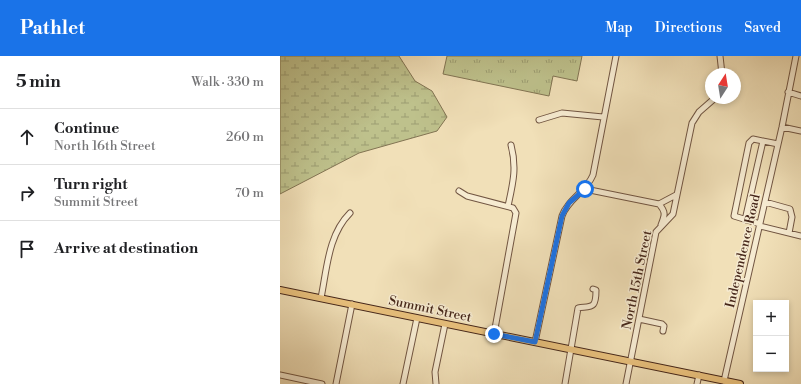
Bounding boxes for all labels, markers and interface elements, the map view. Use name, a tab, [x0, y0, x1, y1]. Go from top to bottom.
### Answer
text: Pathlet	[20, 16, 85, 40]
text: Map	[605, 19, 633, 37]
text: Directions	[655, 19, 722, 37]
text: Saved	[744, 19, 781, 37]
north arrow	[705, 68, 741, 104]
text: 5 min	[16, 71, 61, 93]
text: Walk · 330 m	[191, 74, 264, 90]
text: Continue	[54, 119, 119, 138]
icon: ahead	[16, 126, 38, 148]
text: 260 m	[226, 129, 264, 145]
text: North 16th Street	[54, 138, 156, 154]
text: Turn right	[54, 175, 128, 194]
route start	[576, 180, 594, 198]
icon: right	[16, 182, 38, 204]
text: 70 m	[235, 185, 264, 201]
street label: Independence Road	[722, 192, 764, 309]
text: Summit Street	[54, 194, 138, 210]
street label: North 15th Street	[619, 228, 655, 331]
icon: arrive	[16, 238, 38, 260]
text: Arrive at destination	[54, 239, 198, 258]
street label: Summit Street	[387, 292, 473, 326]
map controls	[753, 300, 789, 372]
button: +	[753, 300, 789, 336]
route end	[485, 325, 503, 343]
button: −	[753, 336, 789, 372]

